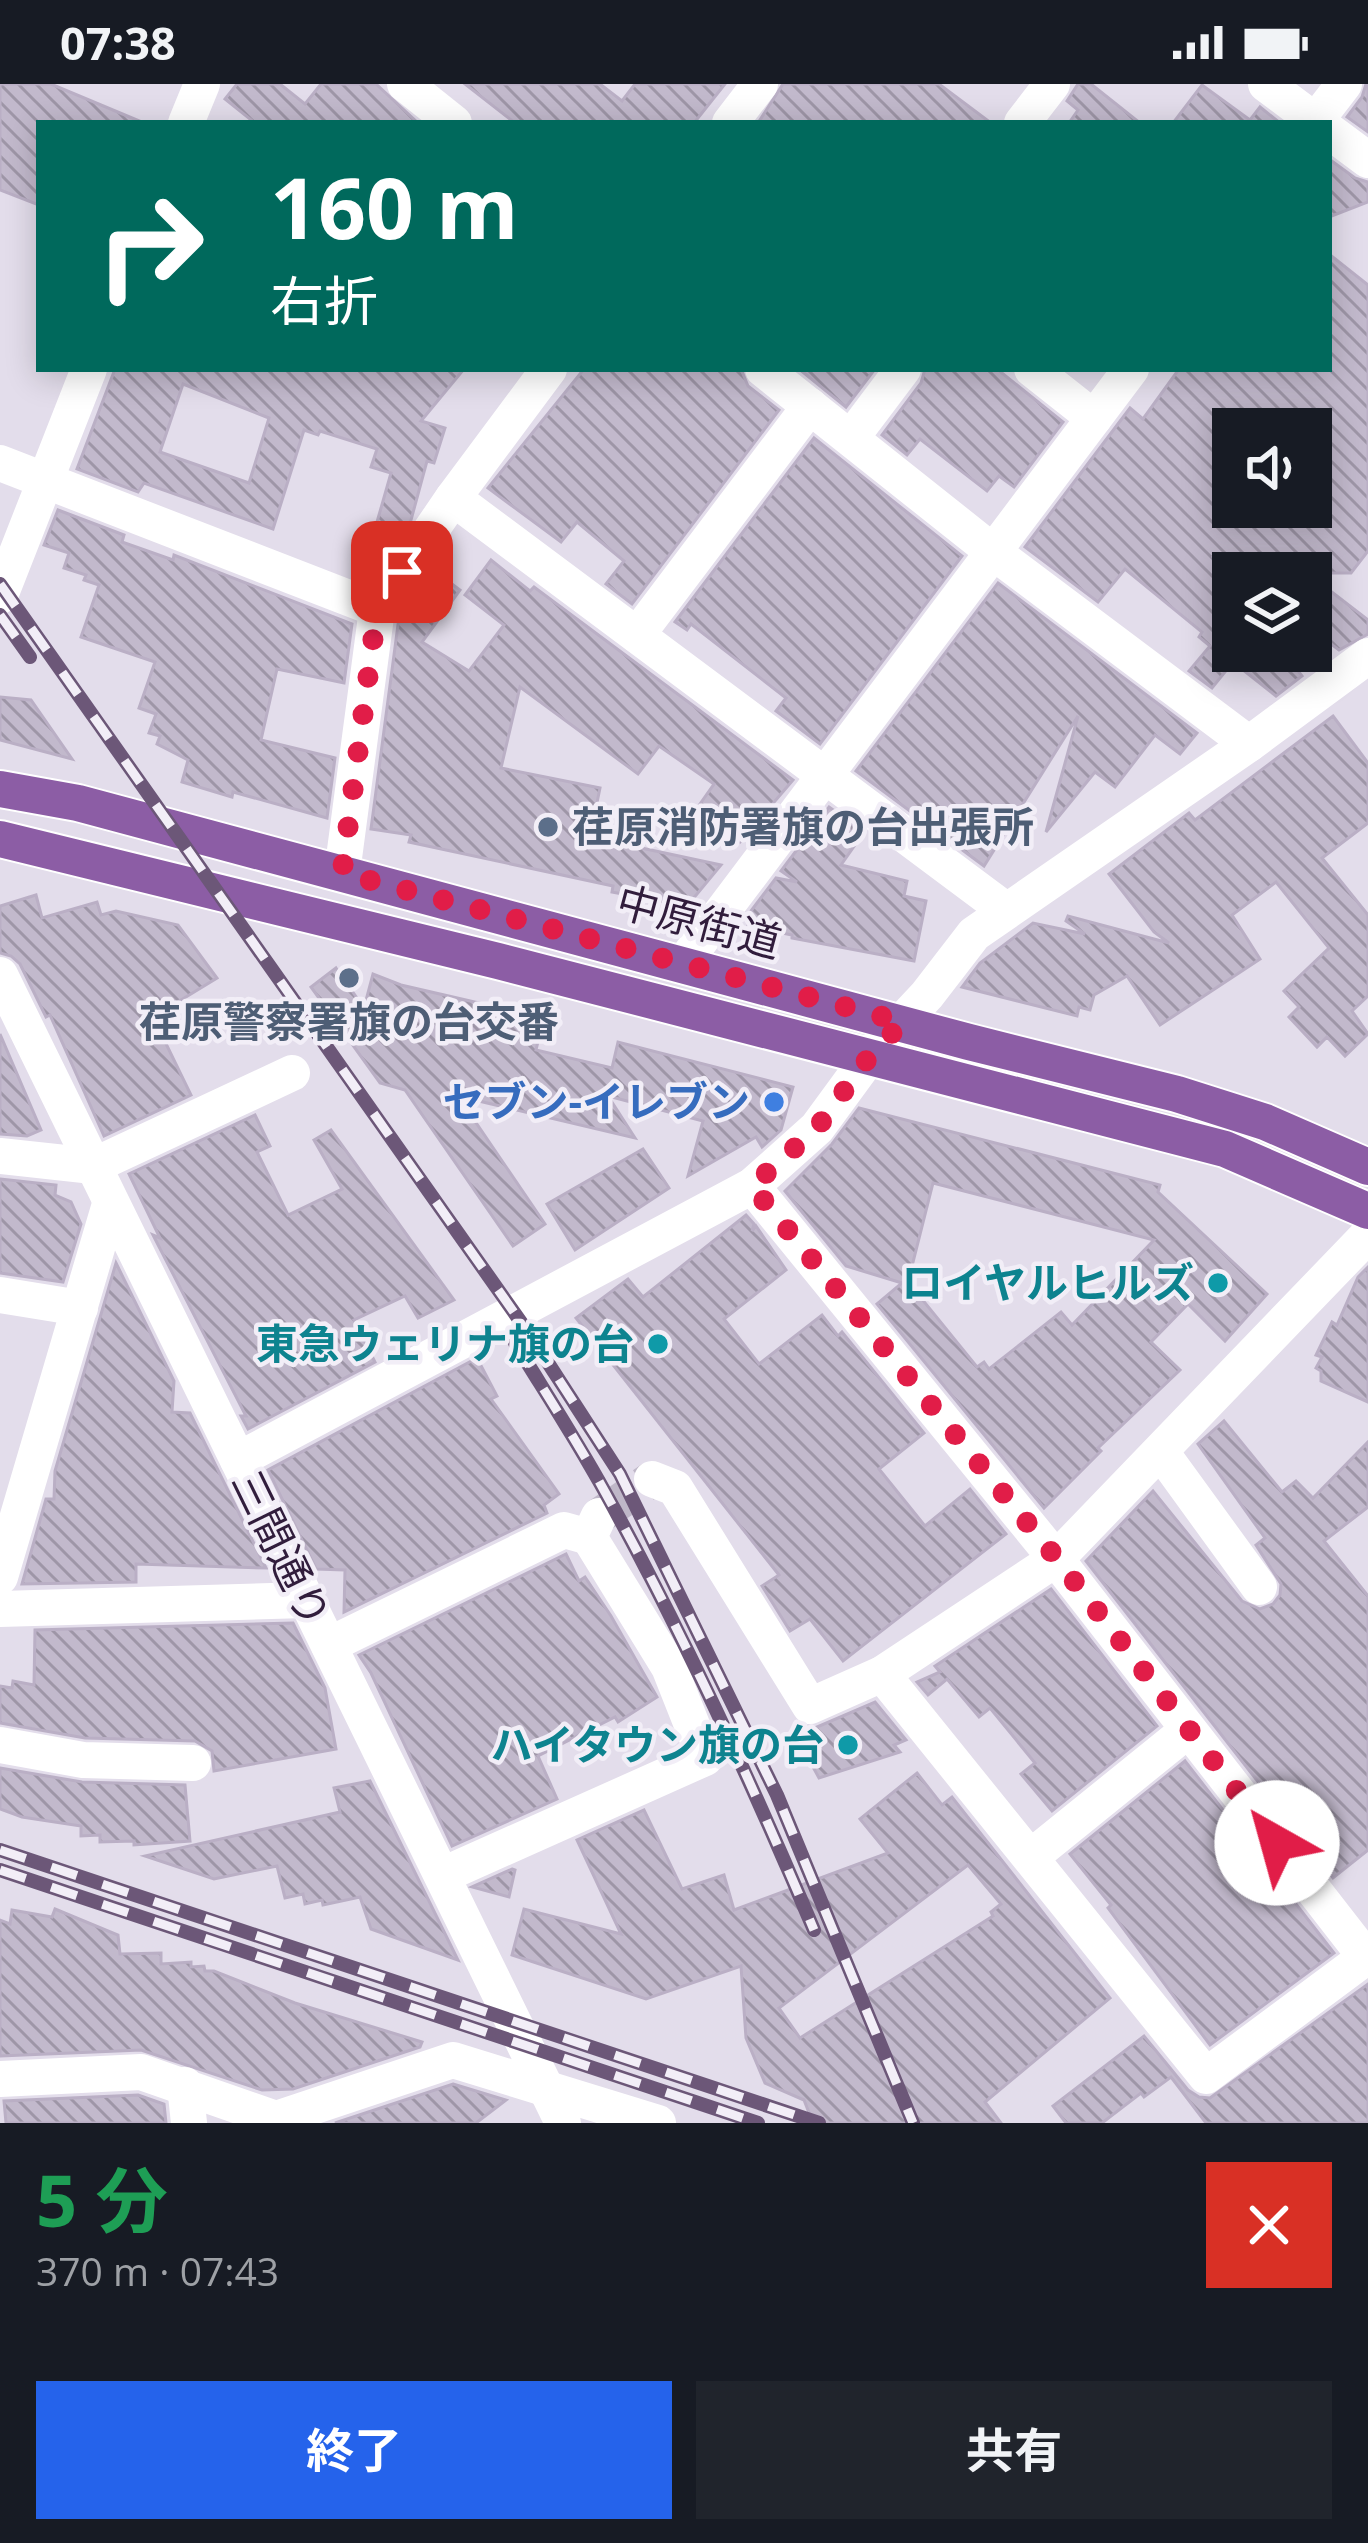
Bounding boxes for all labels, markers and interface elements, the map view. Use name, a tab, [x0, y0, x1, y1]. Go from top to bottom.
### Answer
text: 07:38	[60, 12, 176, 73]
text: 160 m	[270, 149, 518, 264]
icon: right	[72, 168, 228, 324]
text: 右折	[270, 263, 378, 337]
map controls	[1212, 408, 1332, 672]
button: sound	[1212, 408, 1332, 528]
pin	[351, 521, 453, 623]
icon: arrive	[369, 539, 435, 605]
button: layers	[1212, 552, 1332, 672]
place label: 荏原消防署旗の台出張所	[572, 797, 1034, 854]
marker: 荏原消防署旗の台出張所	[535, 814, 561, 840]
street label: 中原街道	[611, 871, 788, 970]
marker: 荏原警察署旗の台交番	[336, 965, 362, 991]
place label: 荏原警察署旗の台交番	[139, 992, 559, 1049]
place label: セブン-イレブン	[442, 1072, 750, 1129]
marker: セブン-イレブン	[761, 1089, 787, 1115]
place label: ロイヤルヒルズ	[901, 1253, 1194, 1310]
marker: ロイヤルヒルズ	[1205, 1270, 1231, 1296]
place label: 東急ウェリナ旗の台	[256, 1314, 634, 1371]
marker: 東急ウェリナ旗の台	[645, 1331, 671, 1357]
street label: 三間通り	[220, 1460, 345, 1636]
place label: ハイタウン旗の台	[491, 1715, 824, 1772]
marker: ハイタウン旗の台	[835, 1732, 861, 1758]
position arrow	[1214, 1780, 1340, 1906]
text: 5 分	[36, 2150, 168, 2248]
button: close	[1206, 2162, 1332, 2288]
text: 370 m · 07:43	[36, 2244, 279, 2297]
button: 終了	[36, 2381, 672, 2519]
button: 共有	[696, 2381, 1332, 2519]

